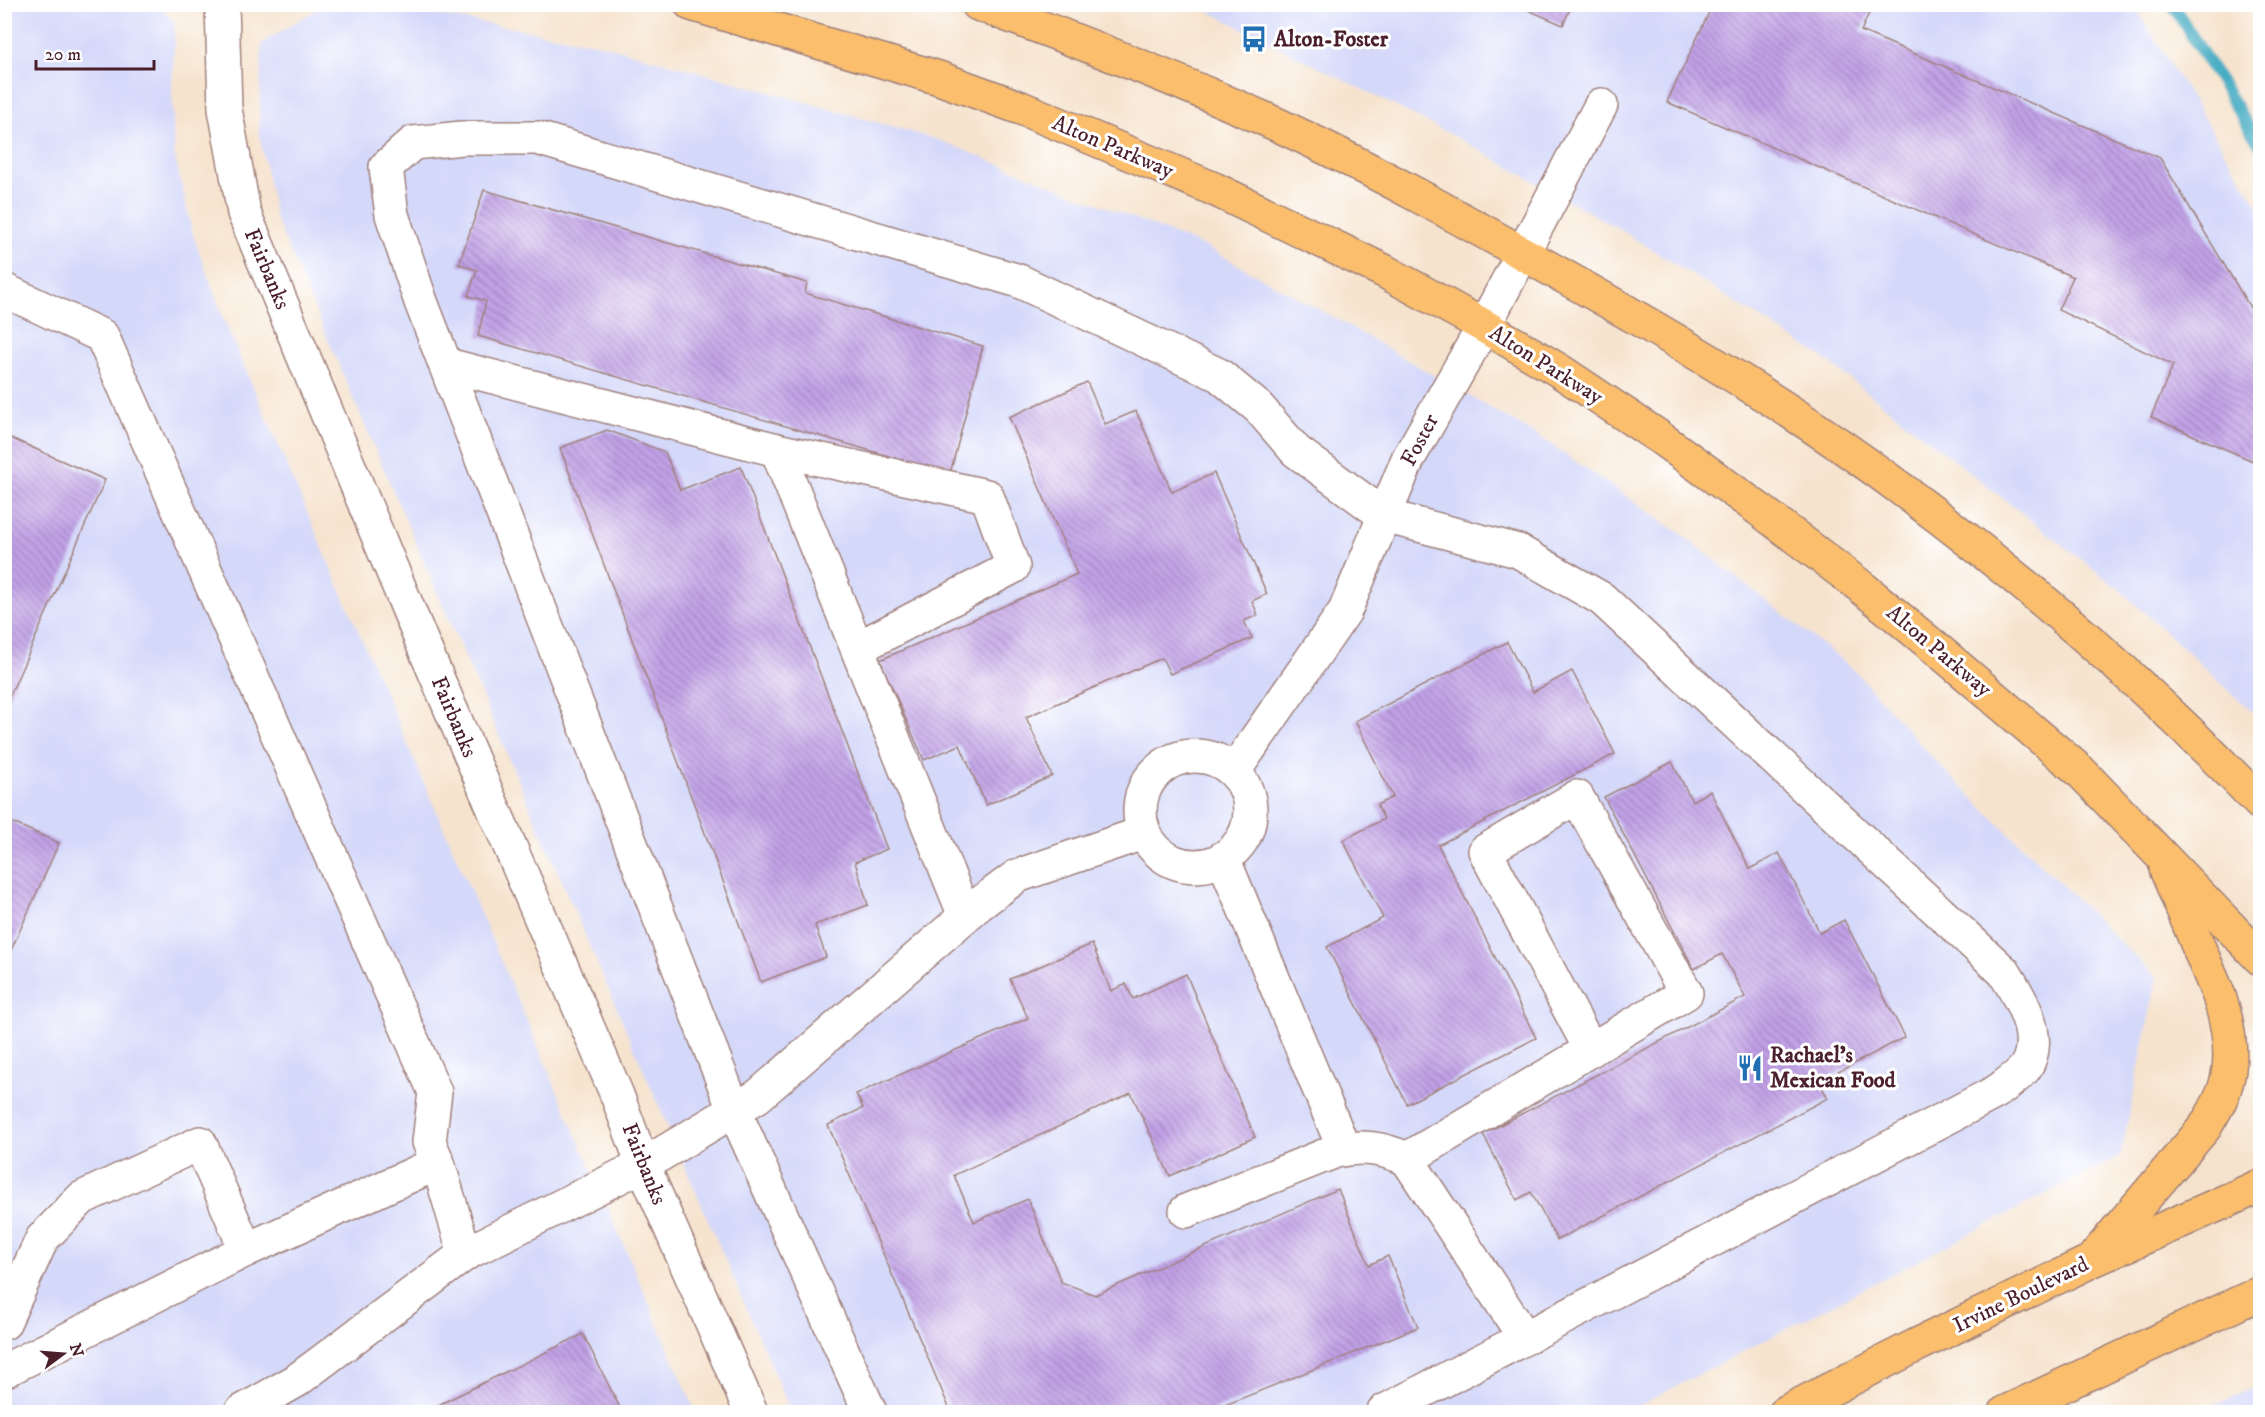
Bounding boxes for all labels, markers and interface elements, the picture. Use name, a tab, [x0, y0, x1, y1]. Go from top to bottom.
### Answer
bus stop icon: Alton-Foster	[1239, 24, 1269, 54]
place label: Alton-Foster	[1273, 26, 1389, 53]
scale bar	[36, 33, 154, 71]
text: 20 m	[45, 44, 81, 66]
street label: Alton Parkway	[1048, 109, 1178, 185]
street label: Fairbanks	[238, 224, 296, 314]
street label: Alton Parkway	[1484, 319, 1608, 411]
street label: Foster	[1395, 409, 1445, 471]
street label: Alton Parkway	[1881, 599, 1998, 703]
street label: Fairbanks	[425, 672, 483, 762]
place label: Rachael's Mexican Food	[1770, 1042, 1897, 1094]
restaurant icon: Rachael's Mexican Food	[1735, 1053, 1765, 1083]
street label: Fairbanks	[615, 1119, 673, 1209]
street label: Irvine Boulevard	[1949, 1251, 2093, 1339]
north arrow	[33, 1324, 93, 1384]
text: N	[65, 1341, 88, 1359]

